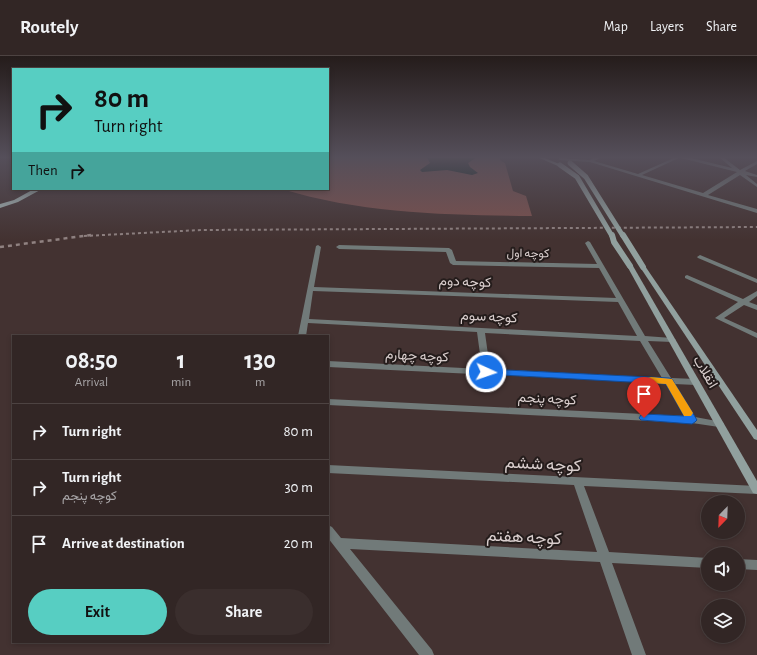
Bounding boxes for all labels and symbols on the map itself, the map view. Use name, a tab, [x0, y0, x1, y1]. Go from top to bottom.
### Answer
street label: کوچه اول	[507, 247, 549, 261]
street label: کوچه دوم	[438, 274, 492, 292]
street label: کوچه سوم	[460, 309, 518, 327]
street label: کوچه چهارم	[385, 347, 449, 367]
position arrow	[465, 351, 507, 393]
street label: انقلاب	[689, 353, 720, 391]
pin	[627, 377, 661, 418]
street label: کوچه پنجم	[517, 390, 577, 410]
street label: کوچه ششم	[504, 454, 582, 478]
north arrow	[701, 495, 745, 539]
street label: کوچه هفتم	[486, 527, 562, 550]

